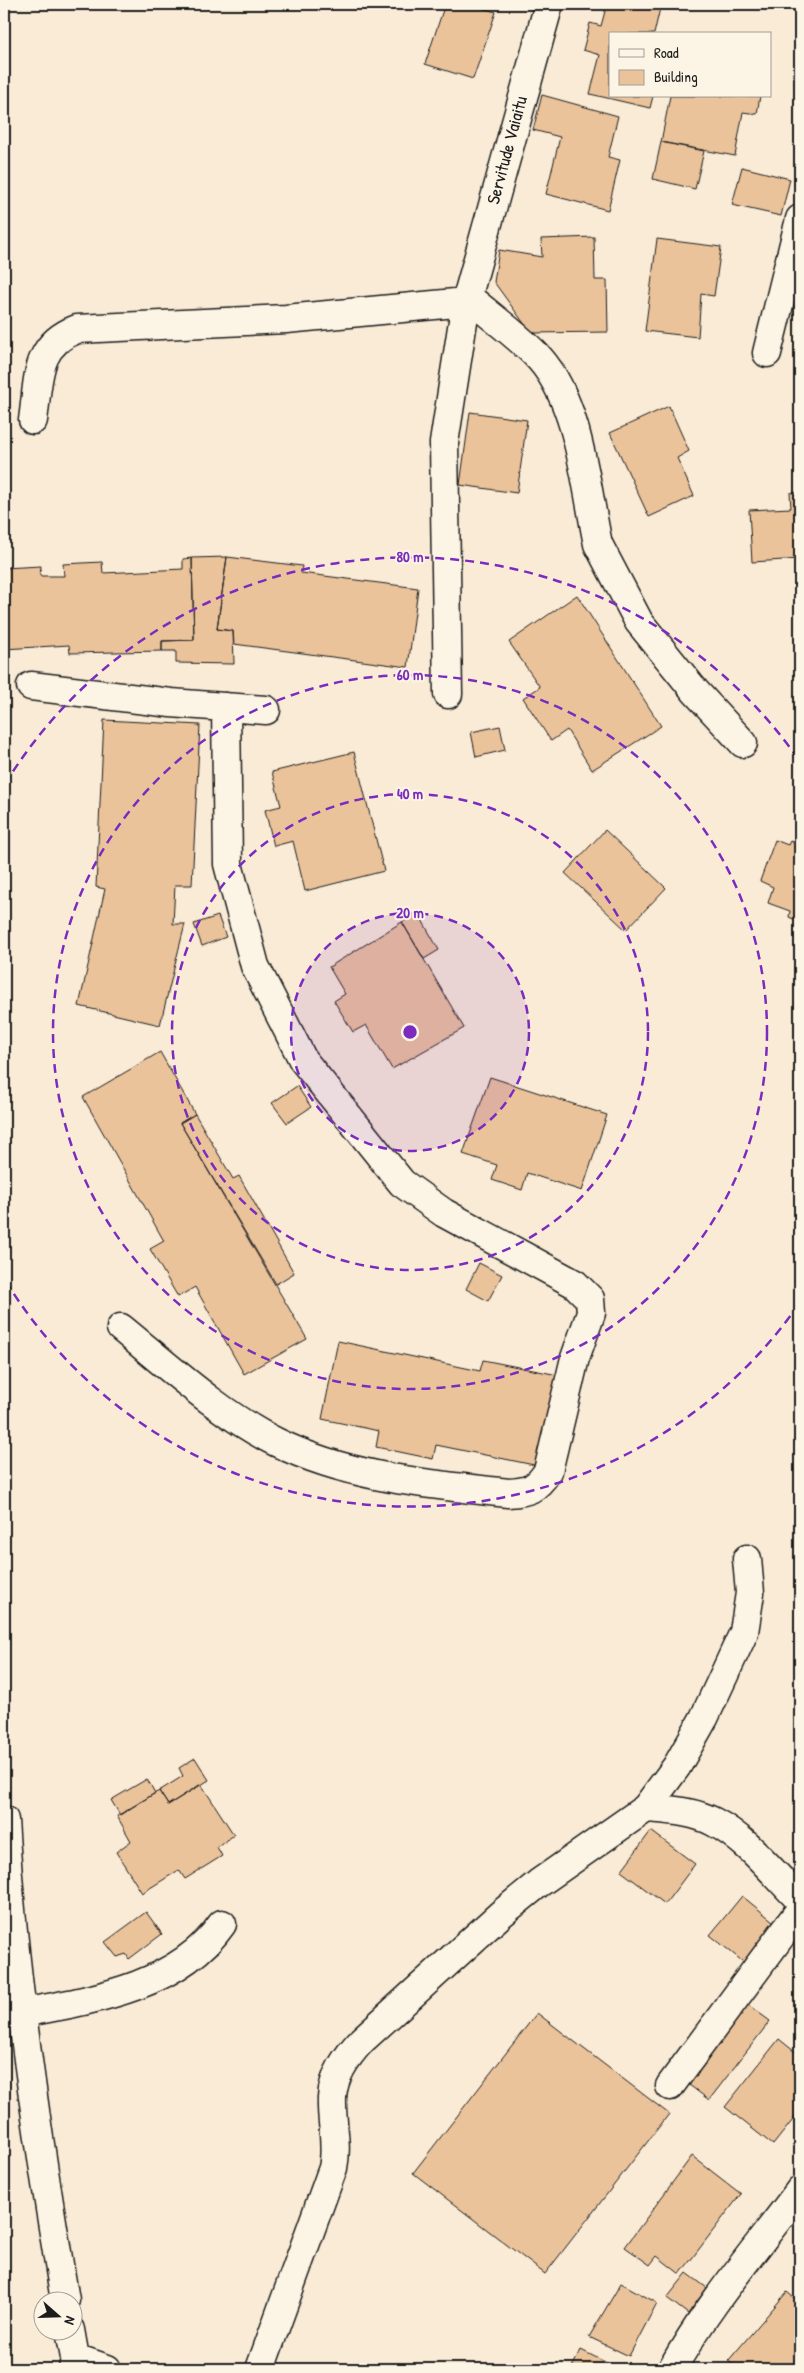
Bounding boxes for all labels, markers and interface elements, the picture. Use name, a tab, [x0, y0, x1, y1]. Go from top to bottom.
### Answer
legend	[609, 32, 772, 98]
text: Road	[654, 42, 679, 63]
text: Building	[654, 66, 698, 87]
street label: Servitude Vaiaitu	[480, 93, 533, 207]
text: 80 m	[397, 546, 423, 567]
text: 60 m	[397, 664, 423, 685]
text: 40 m	[397, 783, 423, 804]
text: 20 m	[396, 902, 424, 923]
centre of rings	[401, 1023, 419, 1041]
north arrow	[32, 2290, 82, 2340]
text: N	[60, 2314, 81, 2328]

